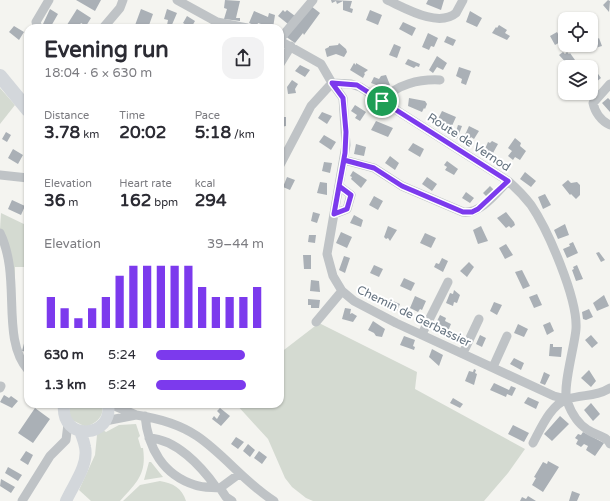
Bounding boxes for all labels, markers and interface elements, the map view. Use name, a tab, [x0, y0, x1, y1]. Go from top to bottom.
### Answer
map controls	[558, 12, 598, 100]
button: locate	[558, 12, 598, 52]
text: Evening run	[44, 37, 169, 63]
button: share	[222, 37, 264, 79]
button: layers	[558, 60, 598, 100]
text: 18:04 · 6 × 630 m	[44, 65, 152, 81]
pin	[365, 84, 399, 118]
icon: arrive	[371, 90, 393, 112]
text: Distance	[44, 109, 89, 122]
text: Time	[119, 109, 145, 122]
text: Pace	[195, 109, 220, 122]
street label: Route de Vernod	[425, 110, 513, 174]
text: 3.78	[44, 122, 80, 143]
text: 20:02	[119, 122, 166, 143]
text: 5:18	[195, 122, 231, 143]
text: km	[80, 128, 99, 141]
text: /km	[231, 128, 255, 141]
text: Elevation	[44, 177, 92, 190]
text: Heart rate	[119, 177, 172, 190]
text: kcal	[195, 177, 215, 190]
text: 36	[44, 190, 65, 211]
text: 162	[119, 190, 151, 211]
text: 294	[195, 190, 227, 211]
text: m	[65, 196, 78, 209]
text: bpm	[151, 196, 178, 209]
text: Elevation	[44, 236, 101, 252]
text: 39–44 m	[207, 236, 264, 252]
street label: Chemin de Gerbassier	[355, 282, 474, 350]
text: 630 m	[44, 347, 84, 363]
text: 5:24	[108, 347, 136, 363]
text: 1.3 km	[44, 377, 86, 393]
text: 5:24	[108, 377, 136, 393]

